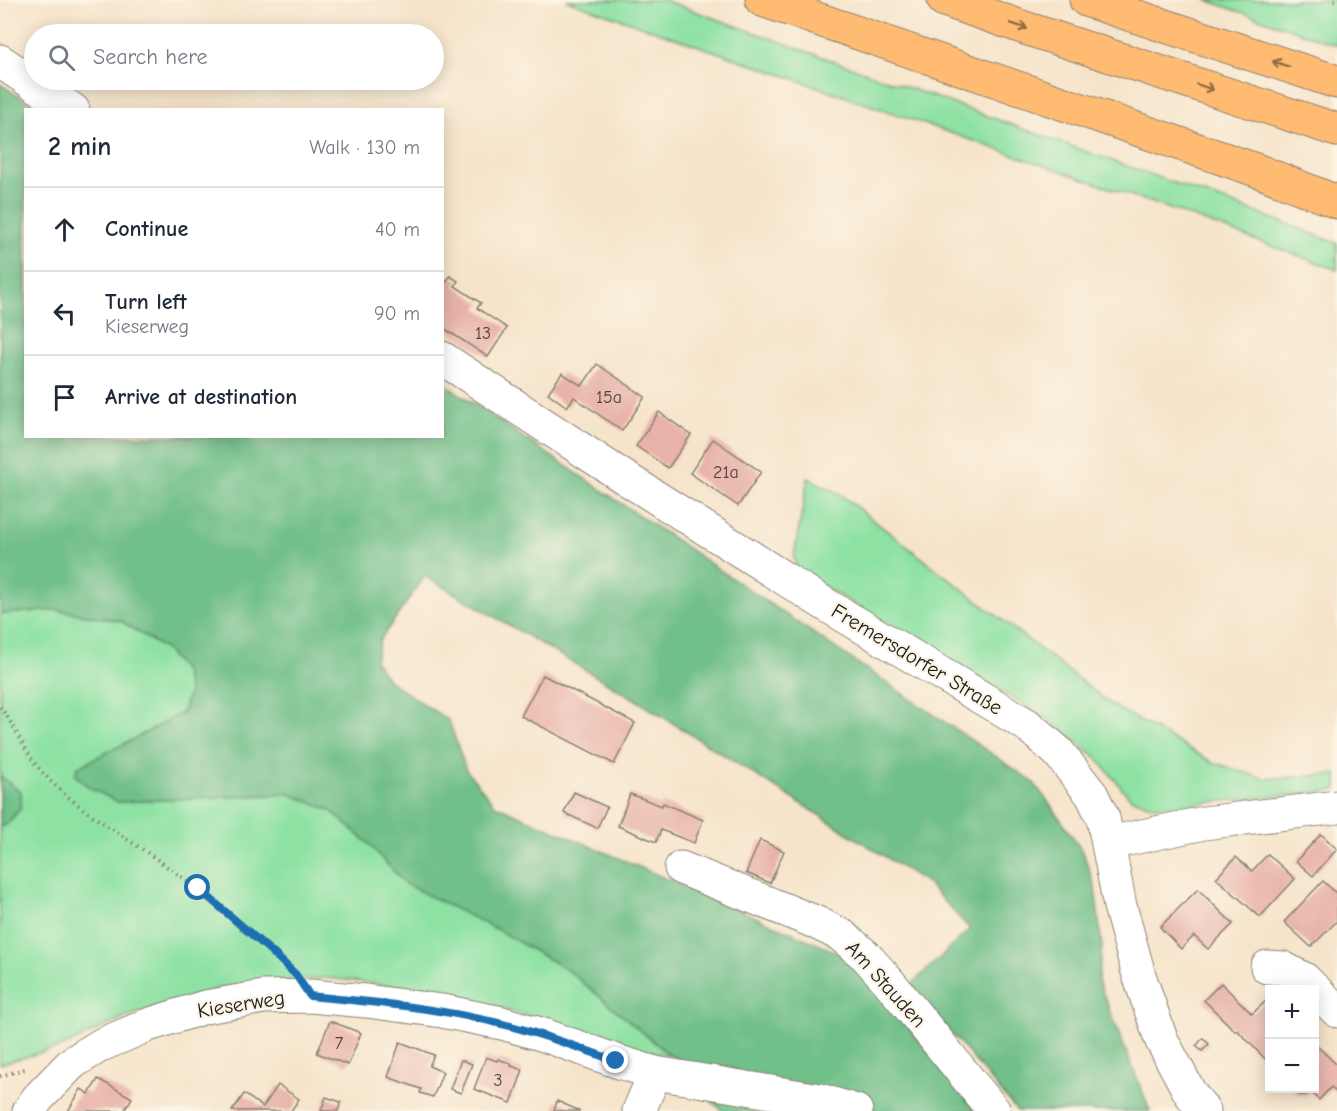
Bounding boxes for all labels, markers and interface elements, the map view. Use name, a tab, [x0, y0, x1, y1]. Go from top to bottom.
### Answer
one-way arrow	[1010, 22, 1028, 33]
search box	[24, 24, 444, 90]
icon: search	[45, 41, 78, 74]
text: Search here	[93, 44, 208, 70]
one-way arrow	[1272, 57, 1291, 68]
one-way arrow	[1195, 82, 1214, 93]
text: 2 min	[48, 132, 111, 162]
text: Walk · 130 m	[309, 136, 420, 159]
icon: ahead	[48, 213, 81, 246]
text: Continue	[105, 216, 188, 242]
text: 40 m	[375, 218, 420, 241]
text: Turn left	[105, 289, 187, 315]
icon: left	[48, 297, 81, 330]
text: 90 m	[374, 302, 420, 325]
text: Kieserweg	[105, 315, 189, 338]
house number: 13	[475, 323, 491, 344]
icon: arrive	[48, 381, 81, 414]
text: Arrive at destination	[105, 384, 297, 410]
house number: 15a	[596, 387, 622, 408]
house number: 21a	[713, 462, 739, 483]
street label: Fremersdorfer Straße	[827, 598, 1007, 720]
route start	[184, 874, 210, 900]
street label: Am Stauden	[841, 936, 931, 1032]
street label: Kieserweg	[195, 985, 287, 1023]
map controls	[1265, 985, 1319, 1093]
button: +	[1265, 985, 1319, 1039]
house number: 7	[335, 1033, 344, 1054]
button: −	[1265, 1039, 1319, 1093]
route end	[602, 1047, 628, 1073]
house number: 3	[493, 1070, 503, 1091]

